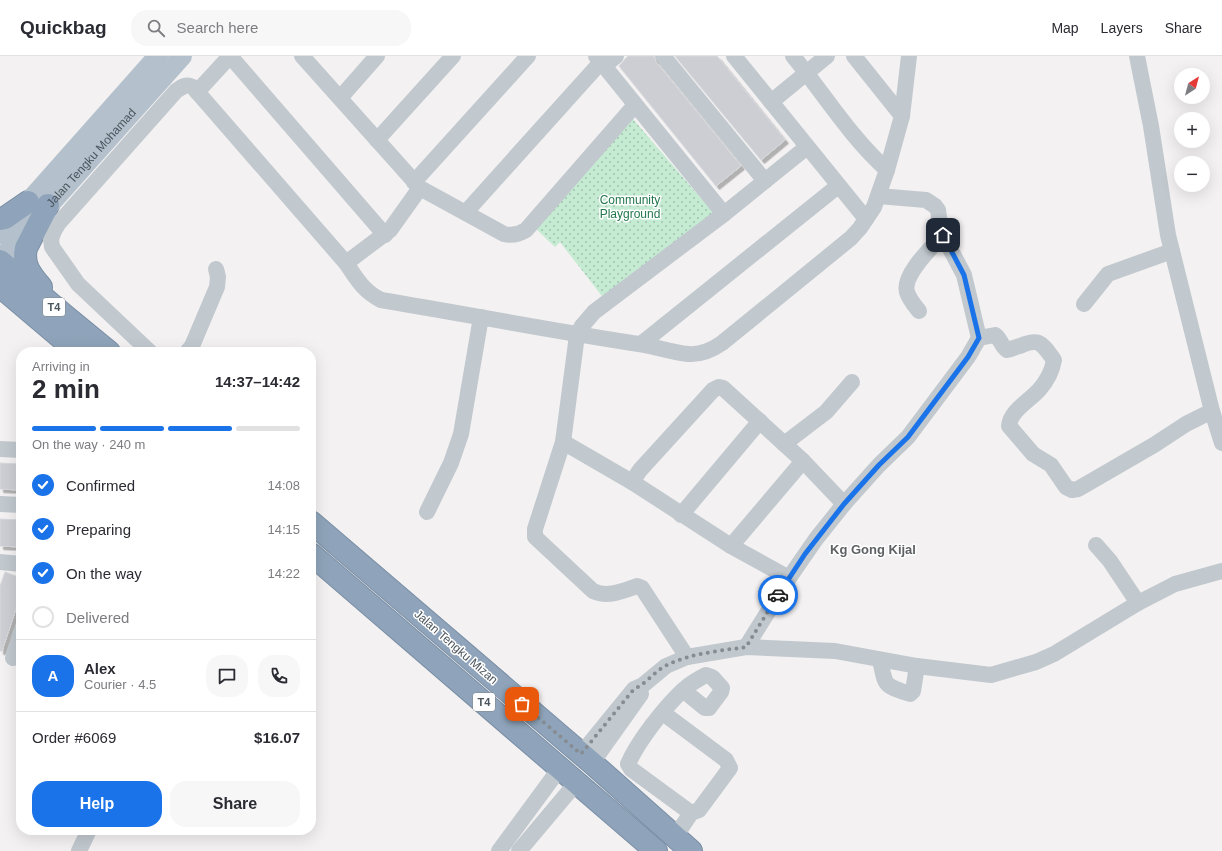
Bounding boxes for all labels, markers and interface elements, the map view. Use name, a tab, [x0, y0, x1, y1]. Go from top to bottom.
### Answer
search box	[131, 10, 411, 46]
text: Quickbag	[20, 17, 107, 38]
icon: search	[145, 17, 167, 39]
text: Search here	[177, 19, 258, 36]
text: Map	[1051, 20, 1079, 36]
text: Layers	[1101, 20, 1143, 36]
text: Share	[1165, 20, 1202, 36]
north arrow	[1174, 68, 1210, 104]
map controls	[1174, 68, 1210, 192]
street label: Jalan Tengku Mohamad	[44, 106, 139, 210]
button: +	[1174, 112, 1210, 148]
button: −	[1174, 156, 1210, 192]
park label: Community Playground	[600, 193, 660, 221]
pin	[926, 218, 960, 252]
icon: home	[932, 224, 954, 246]
road number: T4	[43, 298, 65, 316]
text: Arriving in	[32, 359, 90, 374]
text: 14:37–14:42	[215, 373, 300, 390]
text: 2 min	[32, 374, 100, 404]
text: On the way · 240 m	[32, 437, 145, 452]
icon: check	[32, 474, 54, 496]
text: Confirmed	[66, 477, 135, 494]
text: 14:08	[267, 478, 300, 493]
icon: check	[32, 518, 54, 540]
text: Preparing	[66, 521, 131, 538]
text: 14:15	[267, 522, 300, 537]
district label: Kg Gong Kijal	[830, 542, 916, 557]
icon: check	[32, 562, 54, 584]
text: On the way	[66, 565, 142, 582]
text: 14:22	[267, 566, 300, 581]
courier	[758, 575, 798, 615]
icon: car	[767, 584, 789, 606]
street label: Jalan Tengku Mizan	[411, 607, 501, 687]
text: Delivered	[66, 609, 129, 626]
button: chat	[206, 655, 248, 697]
button: phone	[258, 655, 300, 697]
text: Alex	[84, 660, 116, 677]
text: A	[48, 667, 58, 684]
text: Courier · 4.5	[84, 677, 156, 692]
pin	[505, 687, 539, 721]
road number: T4	[473, 693, 495, 711]
icon: bag	[511, 693, 533, 715]
text: Order #6069	[32, 729, 116, 746]
text: $16.07	[254, 729, 300, 746]
button: Help	[32, 781, 162, 827]
button: Share	[170, 781, 300, 827]

